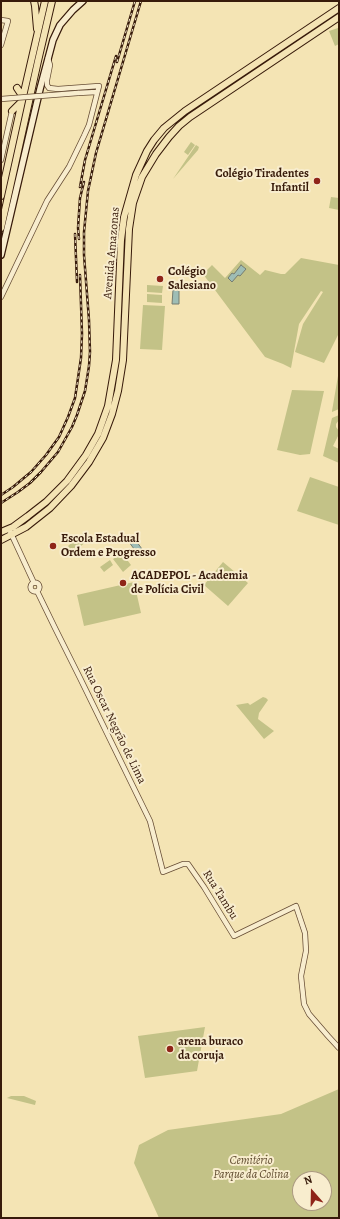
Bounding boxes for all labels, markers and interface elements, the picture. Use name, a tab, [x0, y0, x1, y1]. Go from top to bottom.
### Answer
place label: Colégio Tiradentes Infantil	[215, 167, 309, 195]
marker: Colégio Tiradentes Infantil	[312, 176, 322, 186]
street label: Avenida Amazonas	[101, 206, 123, 300]
place label: Colégio Salesiano	[168, 265, 216, 293]
marker: Colégio Salesiano	[155, 274, 165, 284]
place label: Escola Estadual Ordem e Progresso	[61, 532, 156, 560]
marker: Escola Estadual Ordem e Progresso	[48, 541, 58, 551]
place label: ACADEPOL - Academia de Polícia Civil	[131, 569, 248, 597]
marker: ACADEPOL - Academia de Polícia Civil	[118, 578, 128, 588]
street label: Rua Oscar Negrão de Lima	[79, 664, 149, 786]
street label: Rua Tambu	[199, 868, 241, 922]
place label: arena buraco da coruja	[178, 1035, 243, 1063]
marker: arena buraco da coruja	[165, 1044, 175, 1054]
park label: Cemitério Parque da Colina	[213, 1154, 289, 1182]
north arrow	[292, 1171, 332, 1211]
text: N	[302, 1172, 314, 1189]

